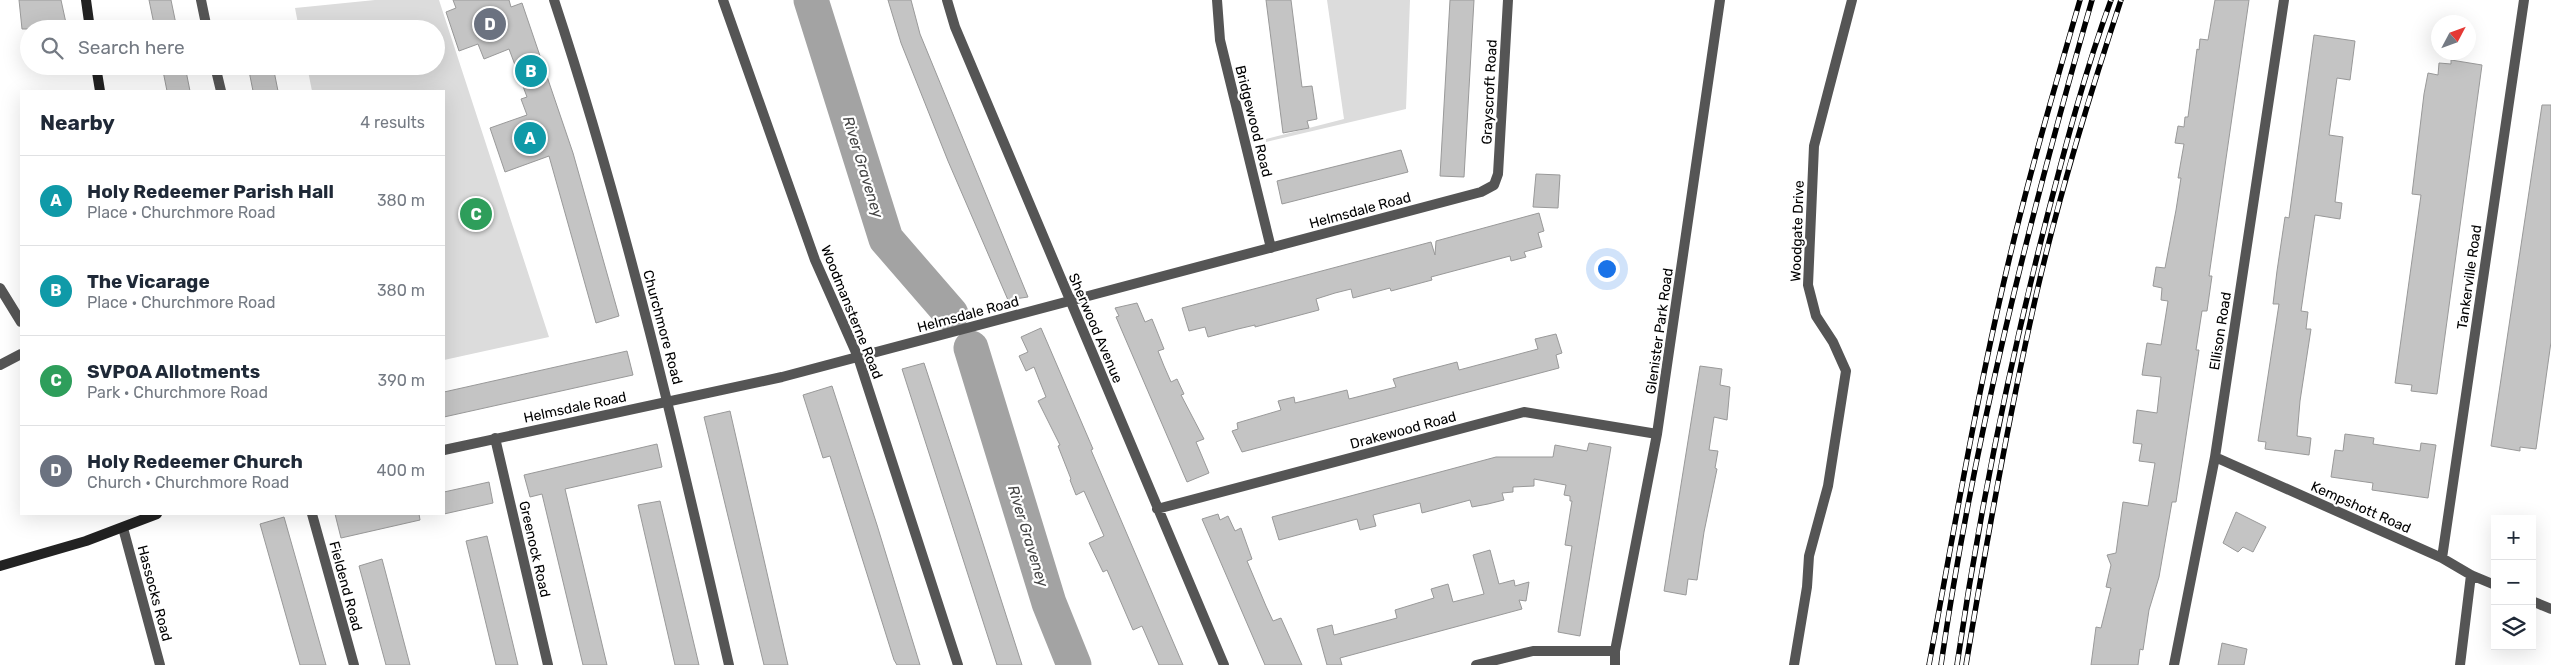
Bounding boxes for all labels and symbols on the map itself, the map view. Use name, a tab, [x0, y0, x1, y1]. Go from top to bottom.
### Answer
pin: D	[474, 5, 506, 43]
north arrow	[2431, 15, 2476, 60]
street label: Grayscroft Road	[1478, 39, 1501, 145]
pin: B	[515, 52, 547, 90]
street label: Bridgewood Road	[1231, 64, 1276, 179]
water label: River Graveney	[839, 114, 887, 221]
pin: A	[514, 119, 546, 157]
street label: Woodgate Drive	[1787, 180, 1808, 282]
street label: Helmsdale Road	[1307, 189, 1413, 232]
pin: C	[460, 195, 492, 233]
street label: Tankerville Road	[2454, 224, 2485, 330]
street label: Woodmansterne Road	[817, 243, 886, 382]
your location	[1594, 256, 1620, 282]
street label: Glenister Park Road	[1642, 267, 1677, 395]
street label: Churchmore Road	[639, 268, 686, 386]
street label: Sherwood Avenue	[1065, 271, 1126, 386]
street label: Ellison Road	[2206, 291, 2235, 371]
street label: Helmsdale Road	[915, 293, 1021, 336]
street label: Helmsdale Road	[522, 388, 628, 427]
street label: Drakewood Road	[1348, 408, 1458, 453]
street label: Kempshott Road	[2308, 478, 2414, 537]
water label: River Graveney	[1004, 483, 1052, 590]
street label: Greenock Road	[515, 499, 554, 599]
street label: Fieldend Road	[325, 539, 366, 633]
street label: Hassocks Road	[134, 543, 175, 643]

